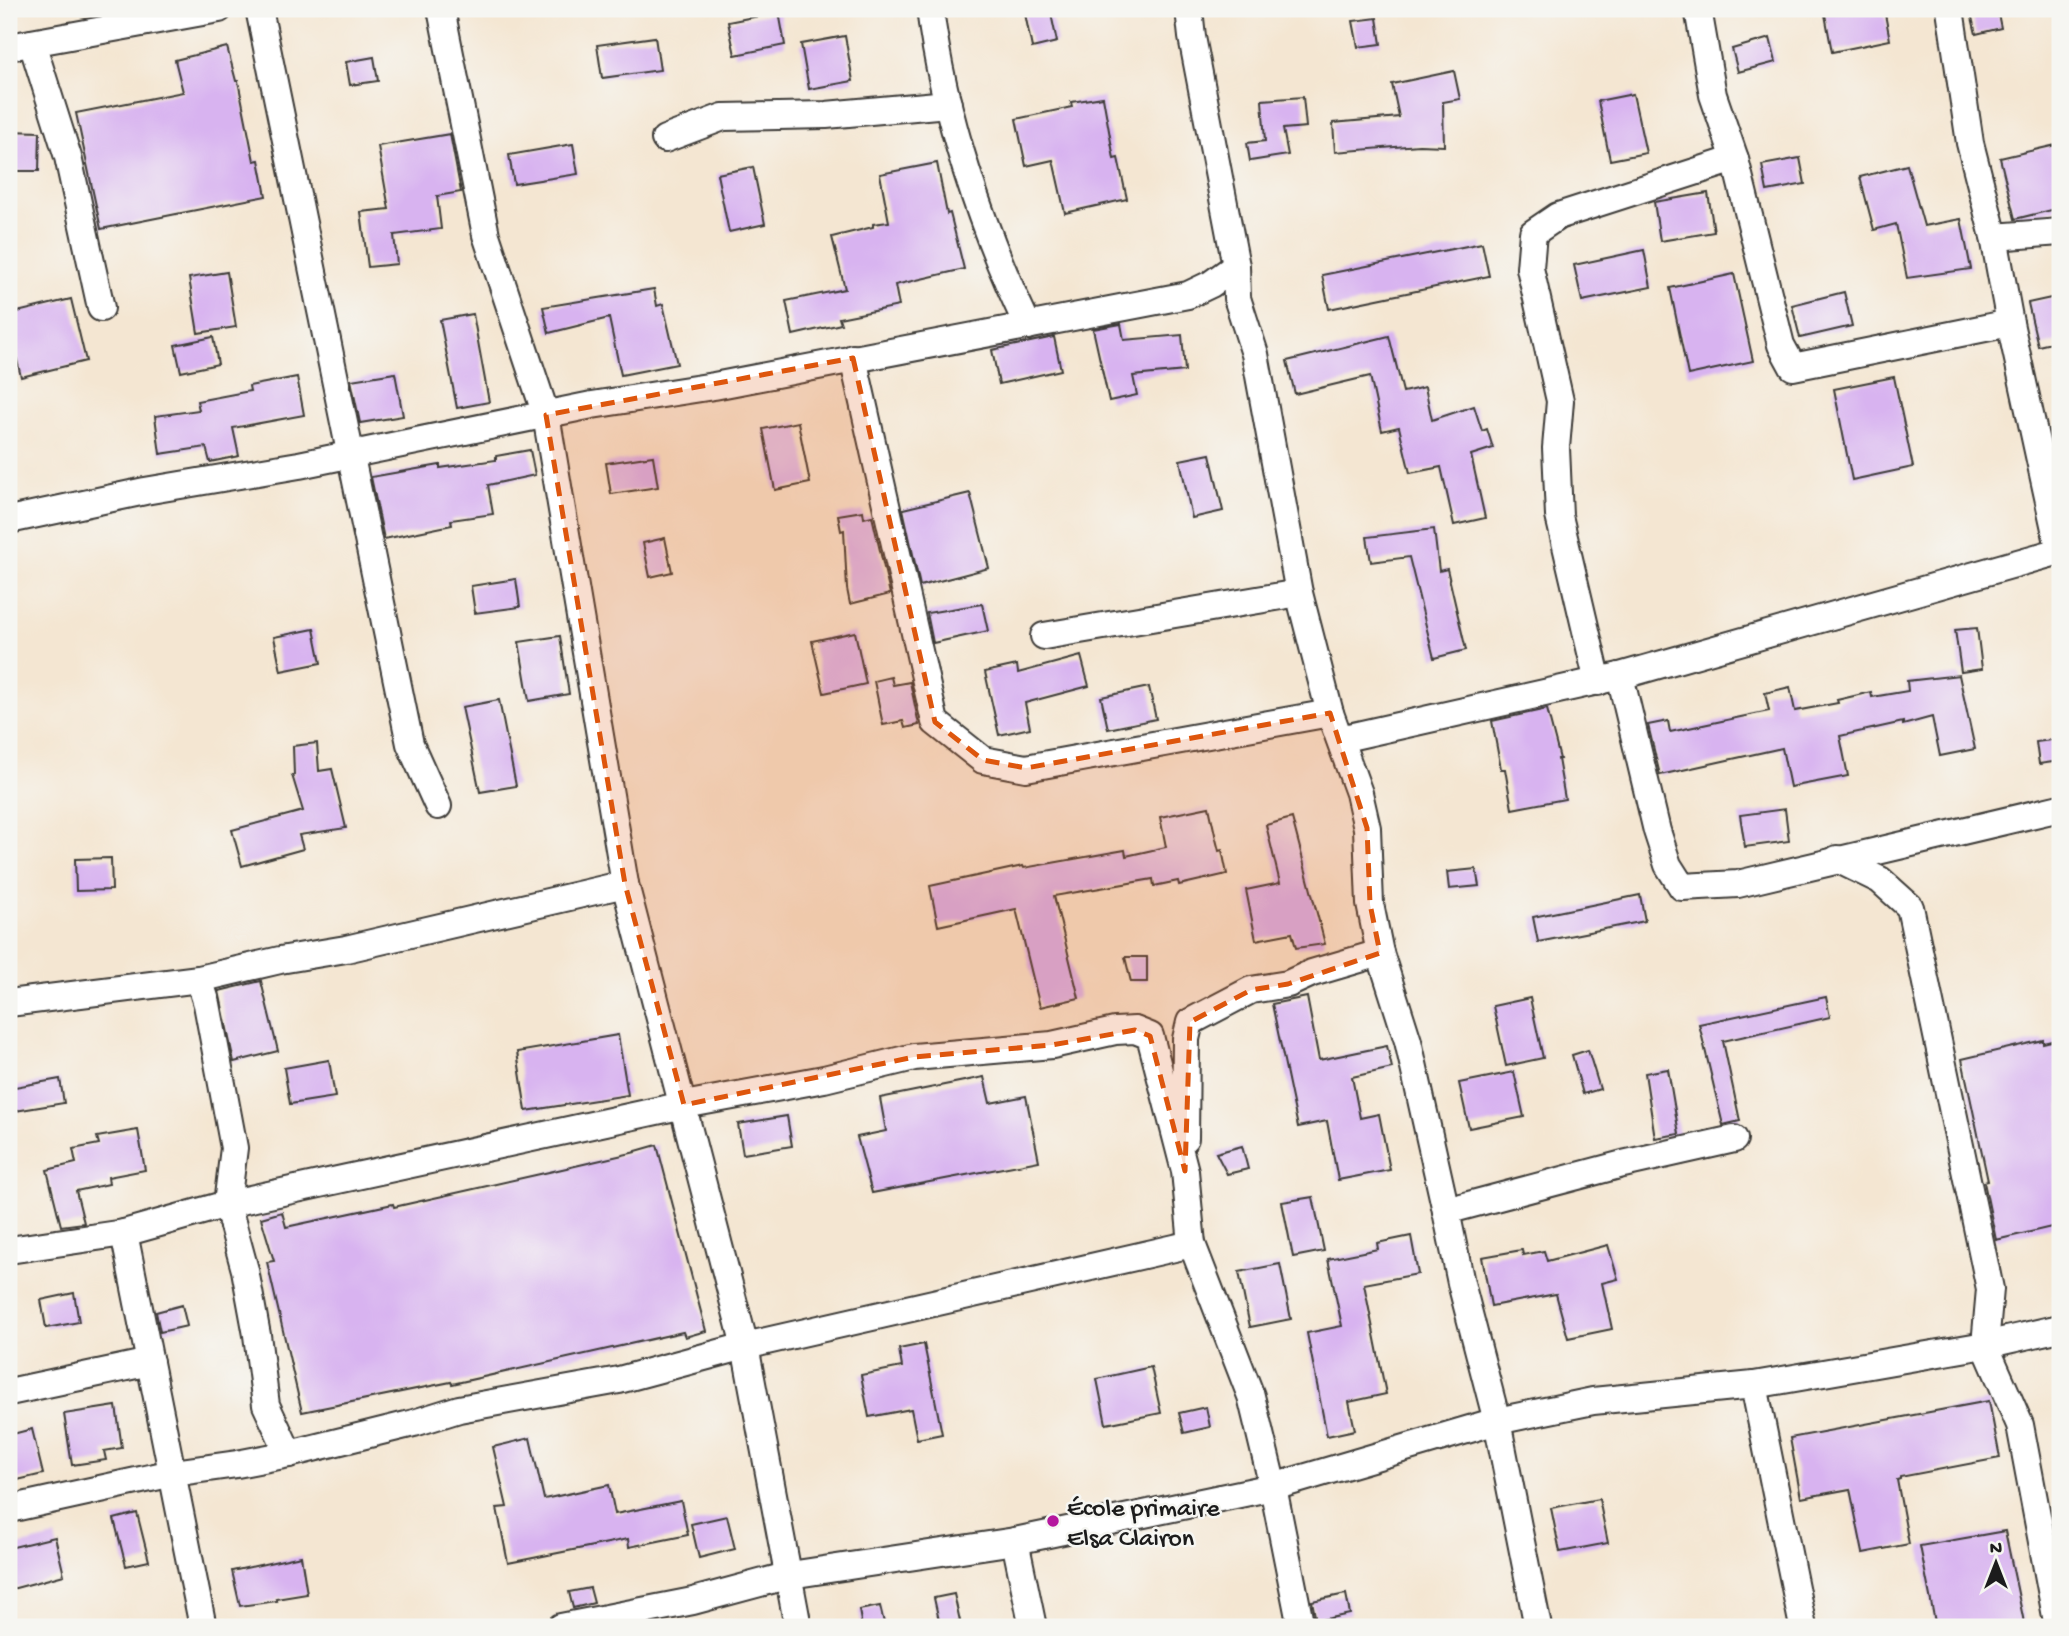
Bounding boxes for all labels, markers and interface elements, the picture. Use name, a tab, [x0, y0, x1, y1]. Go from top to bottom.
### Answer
place label: École primaire Elsa Clairon	[1067, 1495, 1220, 1556]
marker: École primaire Elsa Clairon	[1045, 1513, 1061, 1529]
north arrow	[1960, 1528, 2030, 1598]
text: N	[1990, 1538, 2002, 1561]

